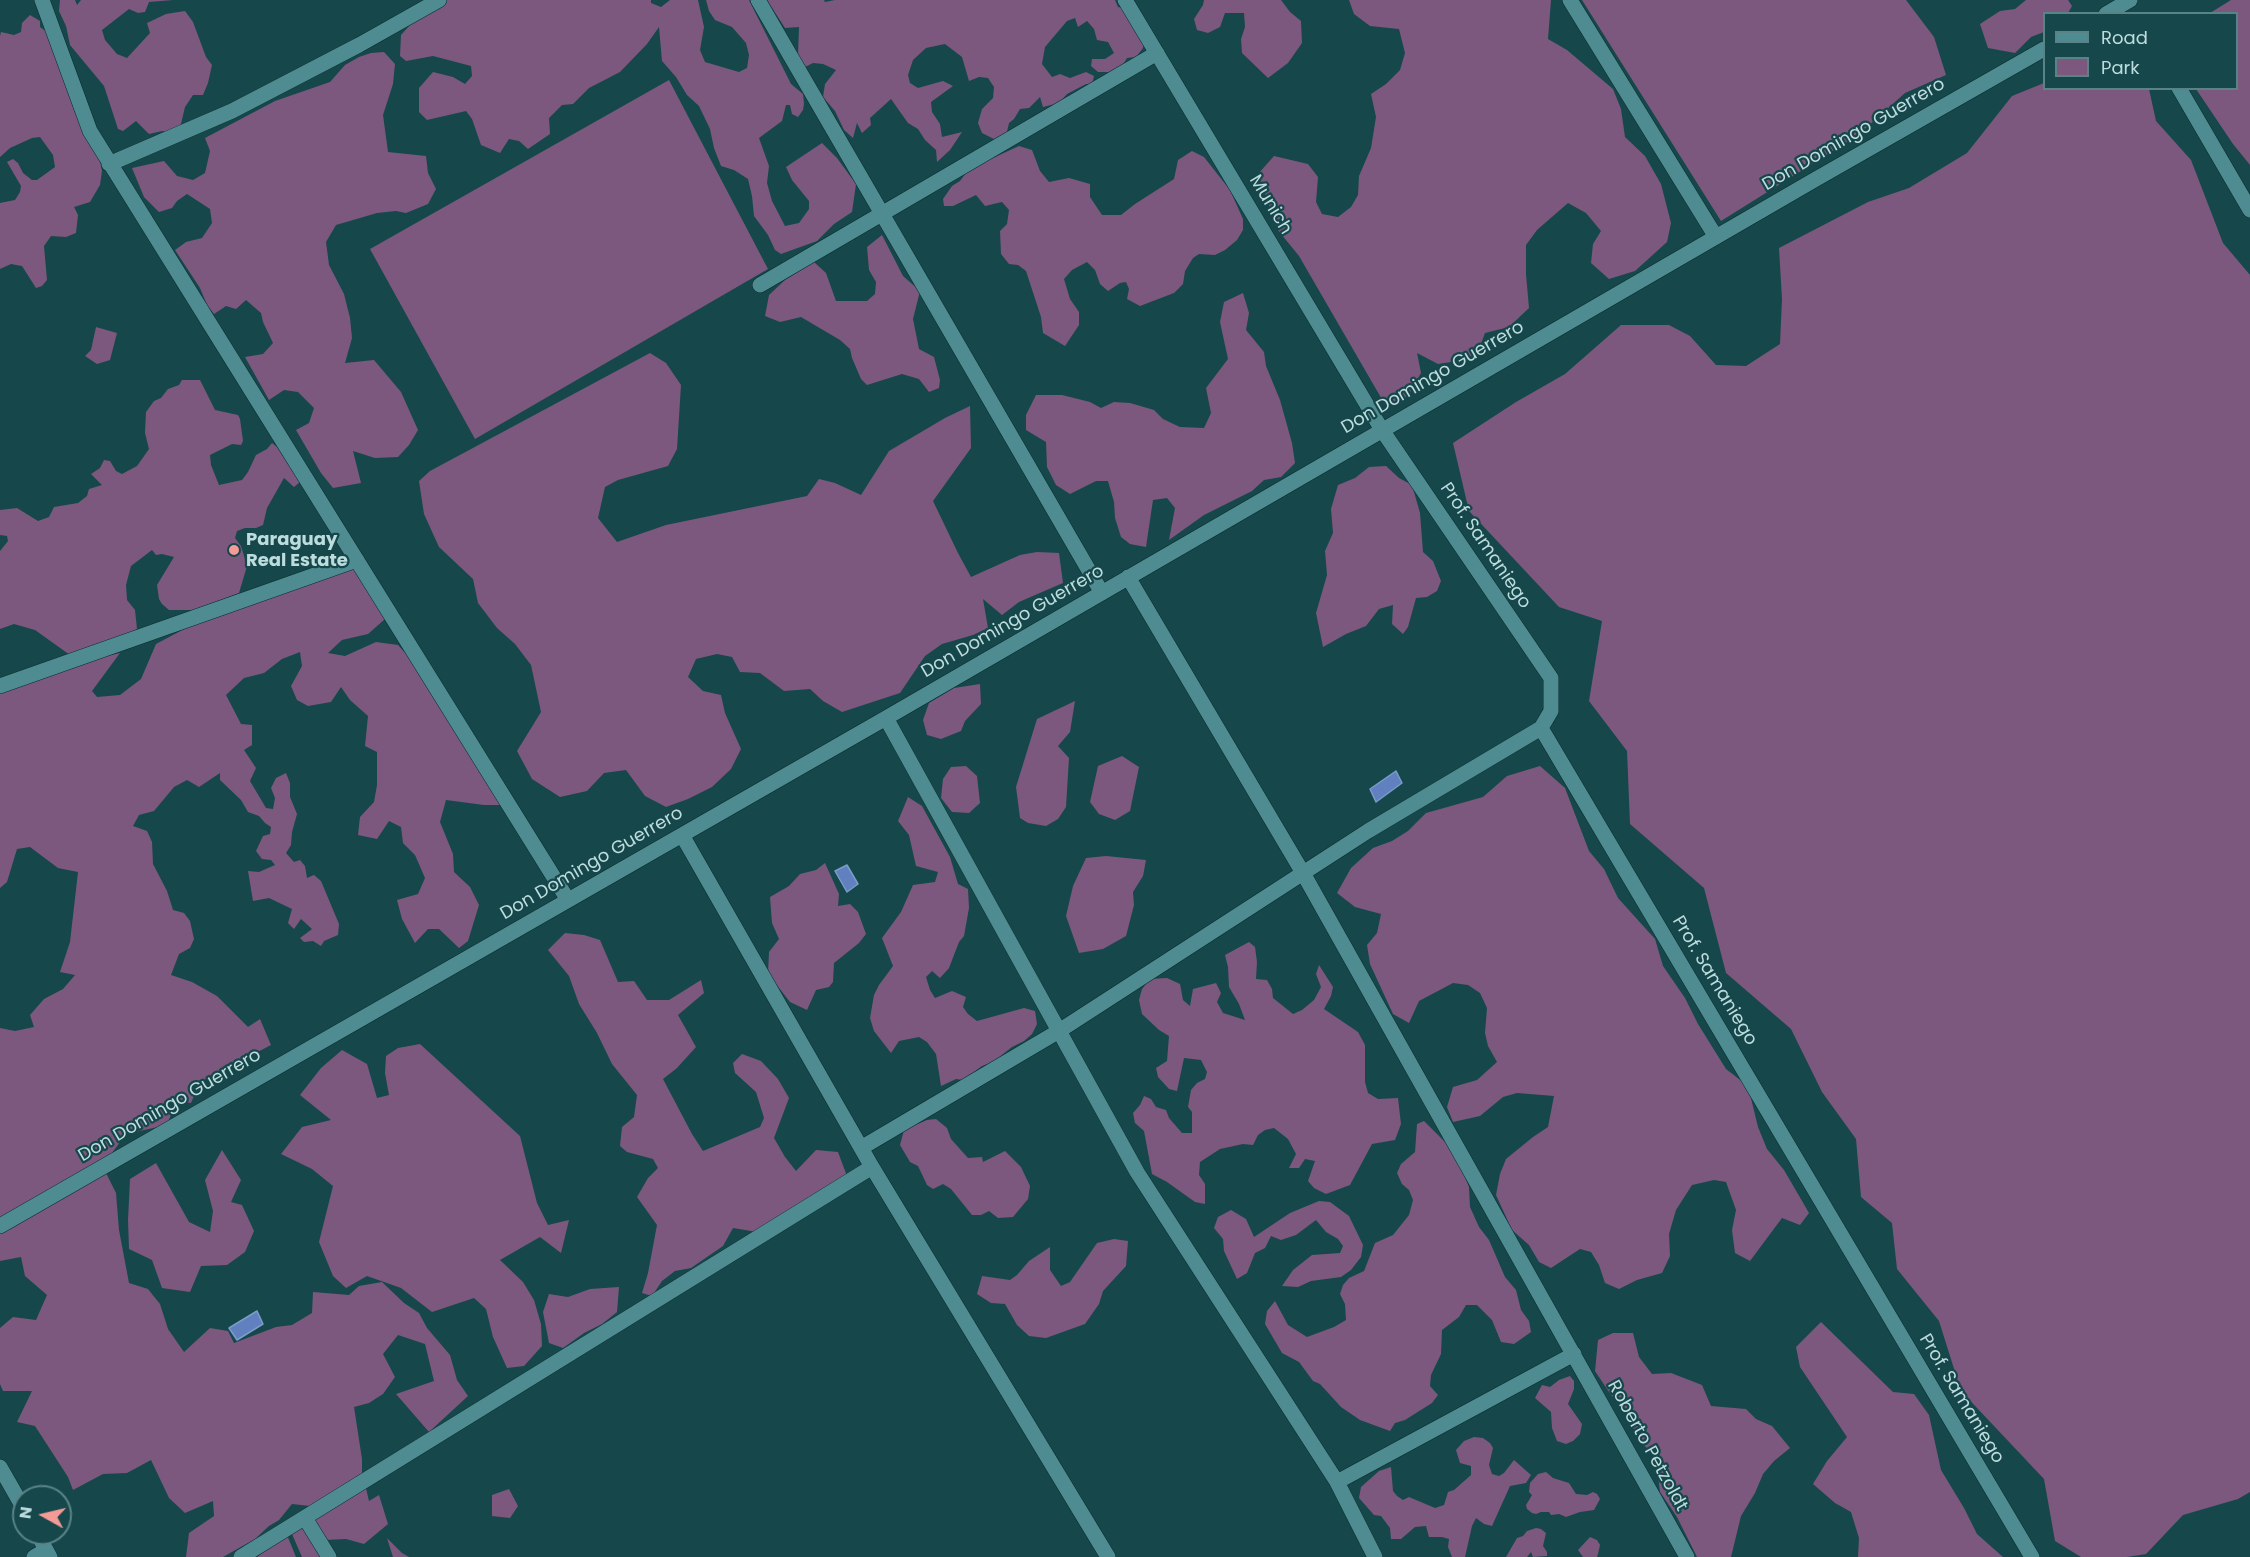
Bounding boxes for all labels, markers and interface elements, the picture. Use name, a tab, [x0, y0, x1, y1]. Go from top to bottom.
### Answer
legend	[2043, 12, 2238, 90]
text: Road	[2101, 25, 2148, 50]
text: Park	[2101, 55, 2140, 80]
street label: Don Domingo Guerrero	[1759, 74, 1949, 196]
street label: Munich	[1244, 171, 1296, 239]
street label: Don Domingo Guerrero	[1338, 317, 1528, 439]
street label: Prof. Samaniego	[1435, 479, 1535, 613]
place label: Paraguay Real Estate	[246, 529, 348, 572]
marker: Paraguay Real Estate	[227, 543, 241, 557]
street label: Don Domingo Guerrero	[918, 561, 1108, 683]
street label: Don Domingo Guerrero	[497, 803, 687, 925]
street label: Prof. Samaniego	[1667, 912, 1761, 1050]
street label: Don Domingo Guerrero	[75, 1045, 265, 1167]
street label: Prof. Samaniego	[1914, 1330, 2008, 1468]
street label: Roberto Petzoldt	[1602, 1377, 1692, 1515]
north arrow	[12, 1485, 72, 1545]
text: N	[13, 1505, 38, 1520]

